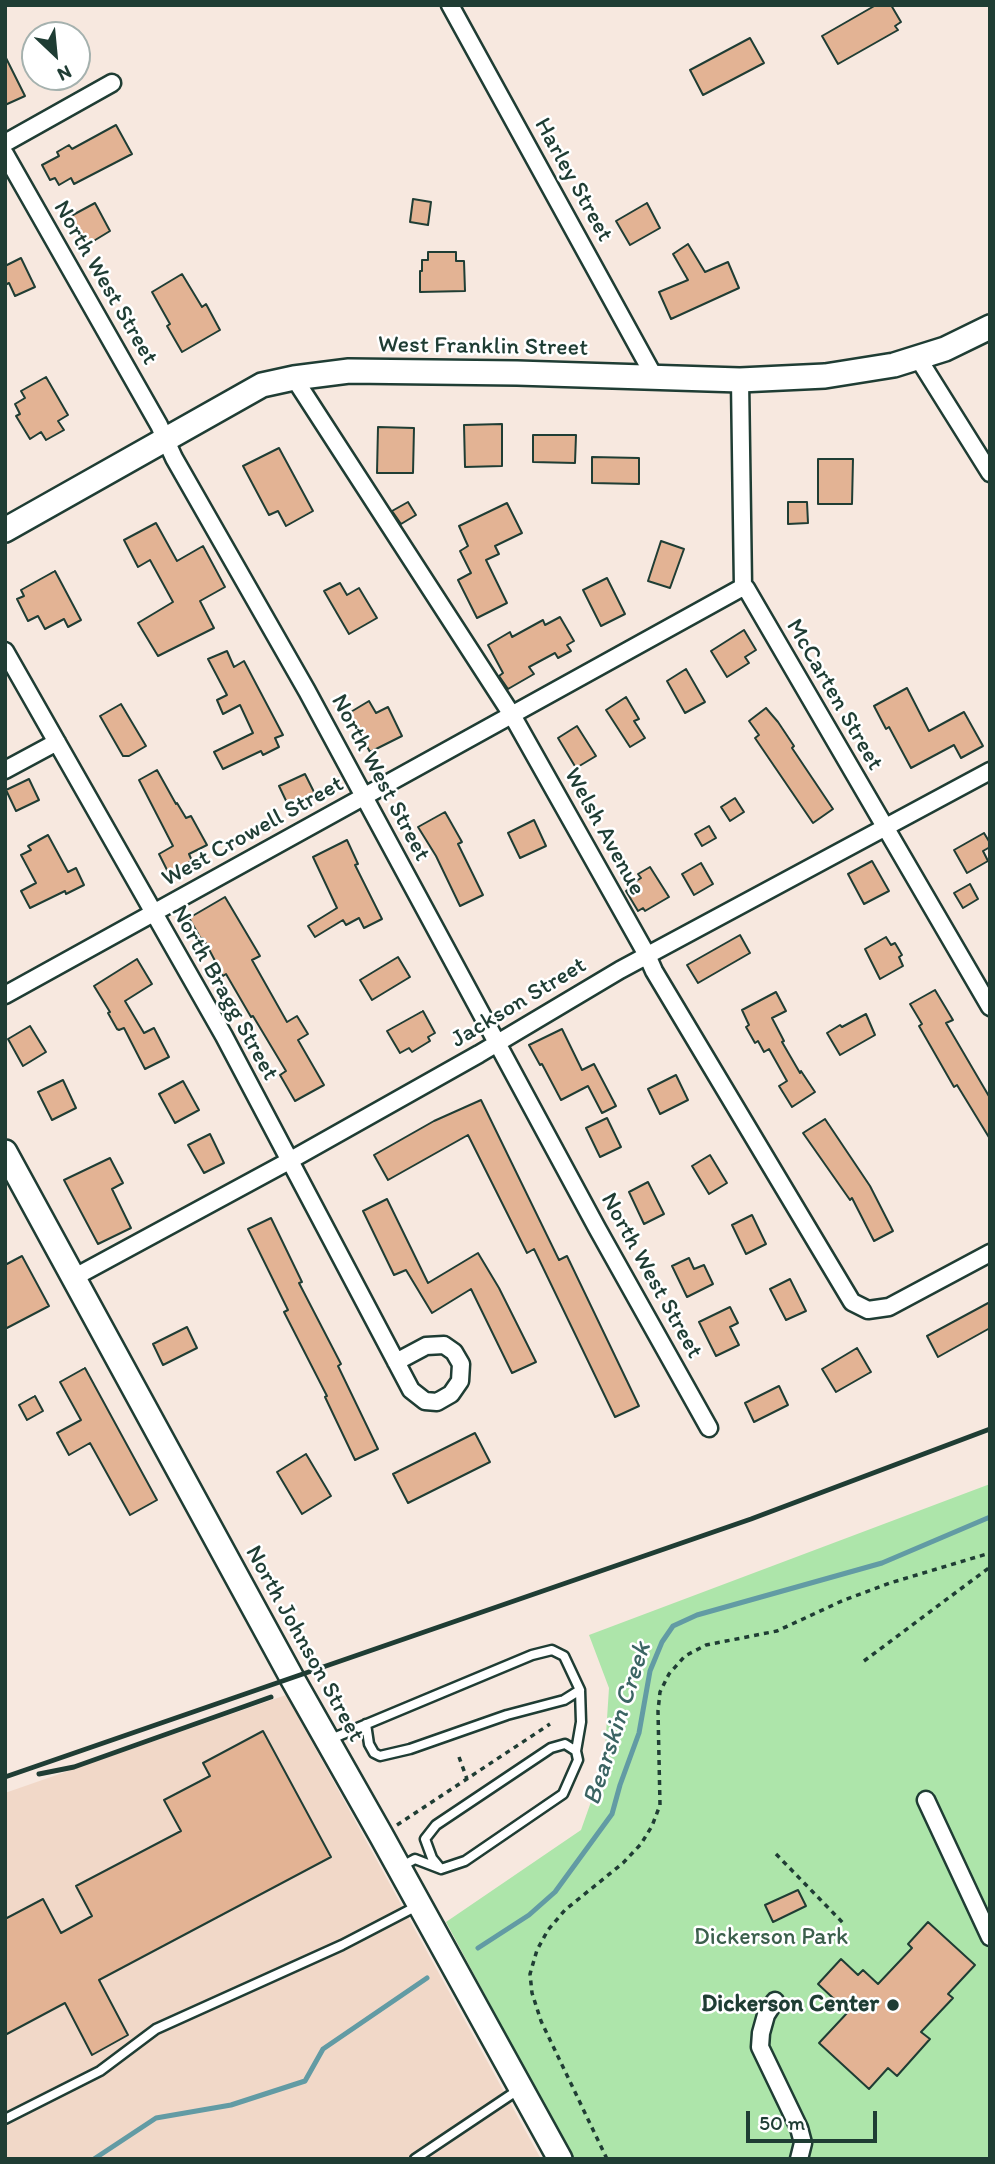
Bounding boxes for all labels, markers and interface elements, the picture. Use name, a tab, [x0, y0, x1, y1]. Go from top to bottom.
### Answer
north arrow	[21, 21, 91, 91]
text: N	[54, 60, 75, 87]
street label: Harley Street	[527, 113, 619, 247]
street label: North West Street	[46, 196, 164, 370]
street label: West Franklin Street	[378, 331, 588, 363]
street label: McCarten Street	[779, 614, 889, 776]
street label: North West Street	[324, 690, 436, 866]
street label: Welsh Avenue	[557, 763, 651, 901]
street label: West Crowell Street	[157, 770, 349, 894]
street label: North Bragg Street	[164, 900, 284, 1086]
street label: Jackson Street	[446, 951, 592, 1055]
street label: North West Street	[594, 1188, 708, 1364]
street label: North Johnson Street	[238, 1541, 370, 1747]
water label: Bearskin Creek	[577, 1639, 659, 1809]
park label: Dickerson Park	[694, 1924, 848, 1952]
place label: Dickerson Center	[701, 1991, 879, 2019]
marker: Dickerson Center	[885, 1997, 901, 2013]
scale bar	[750, 2098, 881, 2142]
text: 50 m	[759, 2110, 805, 2135]

